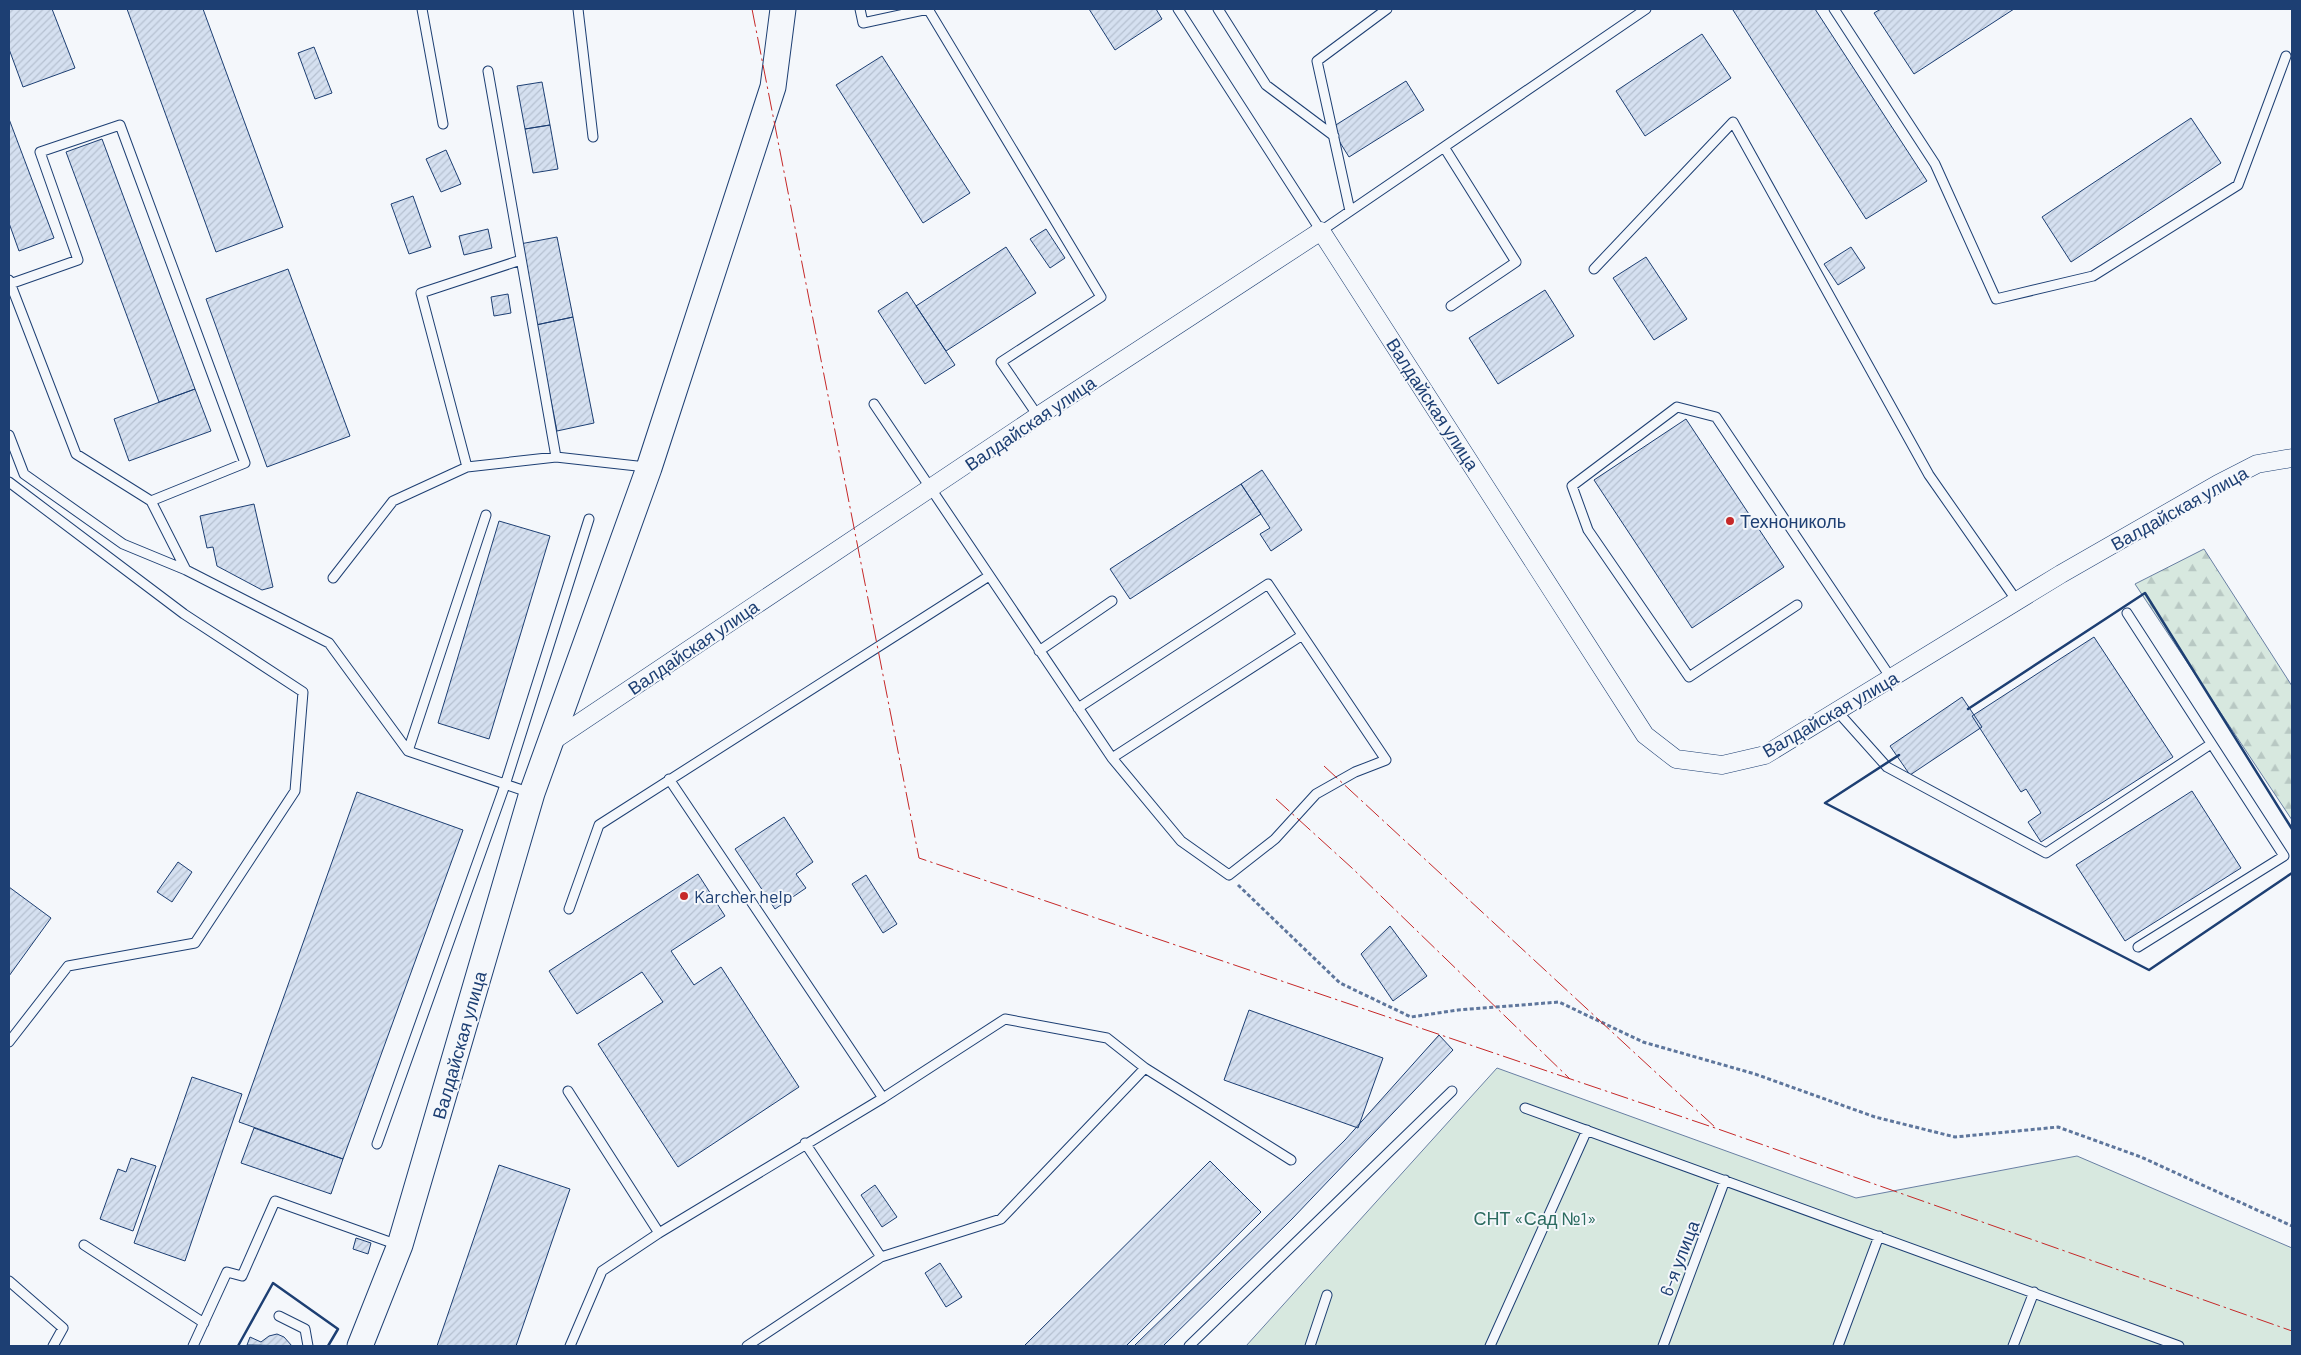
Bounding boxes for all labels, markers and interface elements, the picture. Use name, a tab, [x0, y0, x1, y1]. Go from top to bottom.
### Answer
street label: Валдайская улица	[1382, 334, 1484, 475]
street label: Валдайская улица	[960, 370, 1100, 475]
street label: Валдайская улица	[2107, 461, 2252, 555]
place label: Технониколь	[1740, 510, 1846, 532]
marker: Технониколь	[1724, 515, 1736, 527]
street label: Валдайская улица	[623, 594, 763, 699]
street label: Валдайская улица	[1758, 666, 1903, 762]
place label: Karcher help	[694, 885, 793, 907]
marker: Karcher help	[678, 890, 690, 902]
street label: Валдайская улица	[427, 967, 491, 1122]
park label: СНТ «Сад №1»	[1474, 1207, 1596, 1229]
street label: 6-я улица	[1655, 1216, 1704, 1299]

